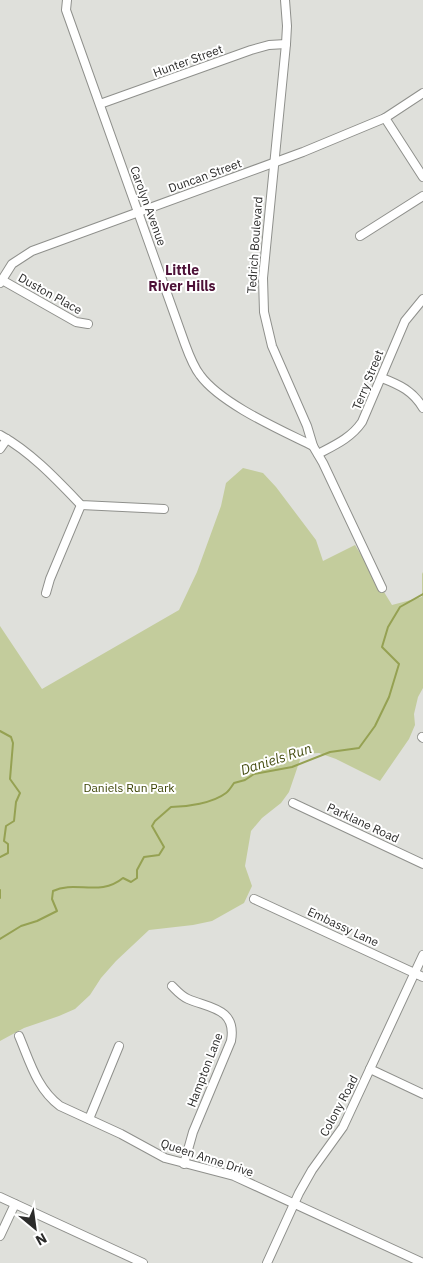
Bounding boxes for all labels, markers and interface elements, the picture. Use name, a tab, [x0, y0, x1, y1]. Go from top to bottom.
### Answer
street label: Hunter Street	[151, 41, 225, 80]
street label: Duncan Street	[166, 155, 243, 196]
street label: Carolyn Avenue	[127, 164, 170, 248]
street label: Tedrich Boulevard	[244, 196, 265, 294]
district label: Little River Hills	[148, 261, 216, 295]
street label: Duston Place	[16, 270, 85, 317]
street label: Terry Street	[349, 348, 386, 412]
water label: Daniels Run	[238, 739, 314, 779]
park label: Daniels Run Park	[83, 780, 175, 795]
street label: Parklane Road	[325, 799, 402, 846]
street label: Embassy Lane	[305, 904, 382, 950]
street label: Hampton Lane	[183, 1030, 226, 1109]
street label: Colony Road	[316, 1073, 361, 1139]
street label: Queen Anne Drive	[159, 1135, 256, 1180]
north arrow	[10, 1203, 60, 1253]
text: N	[33, 1229, 50, 1250]

